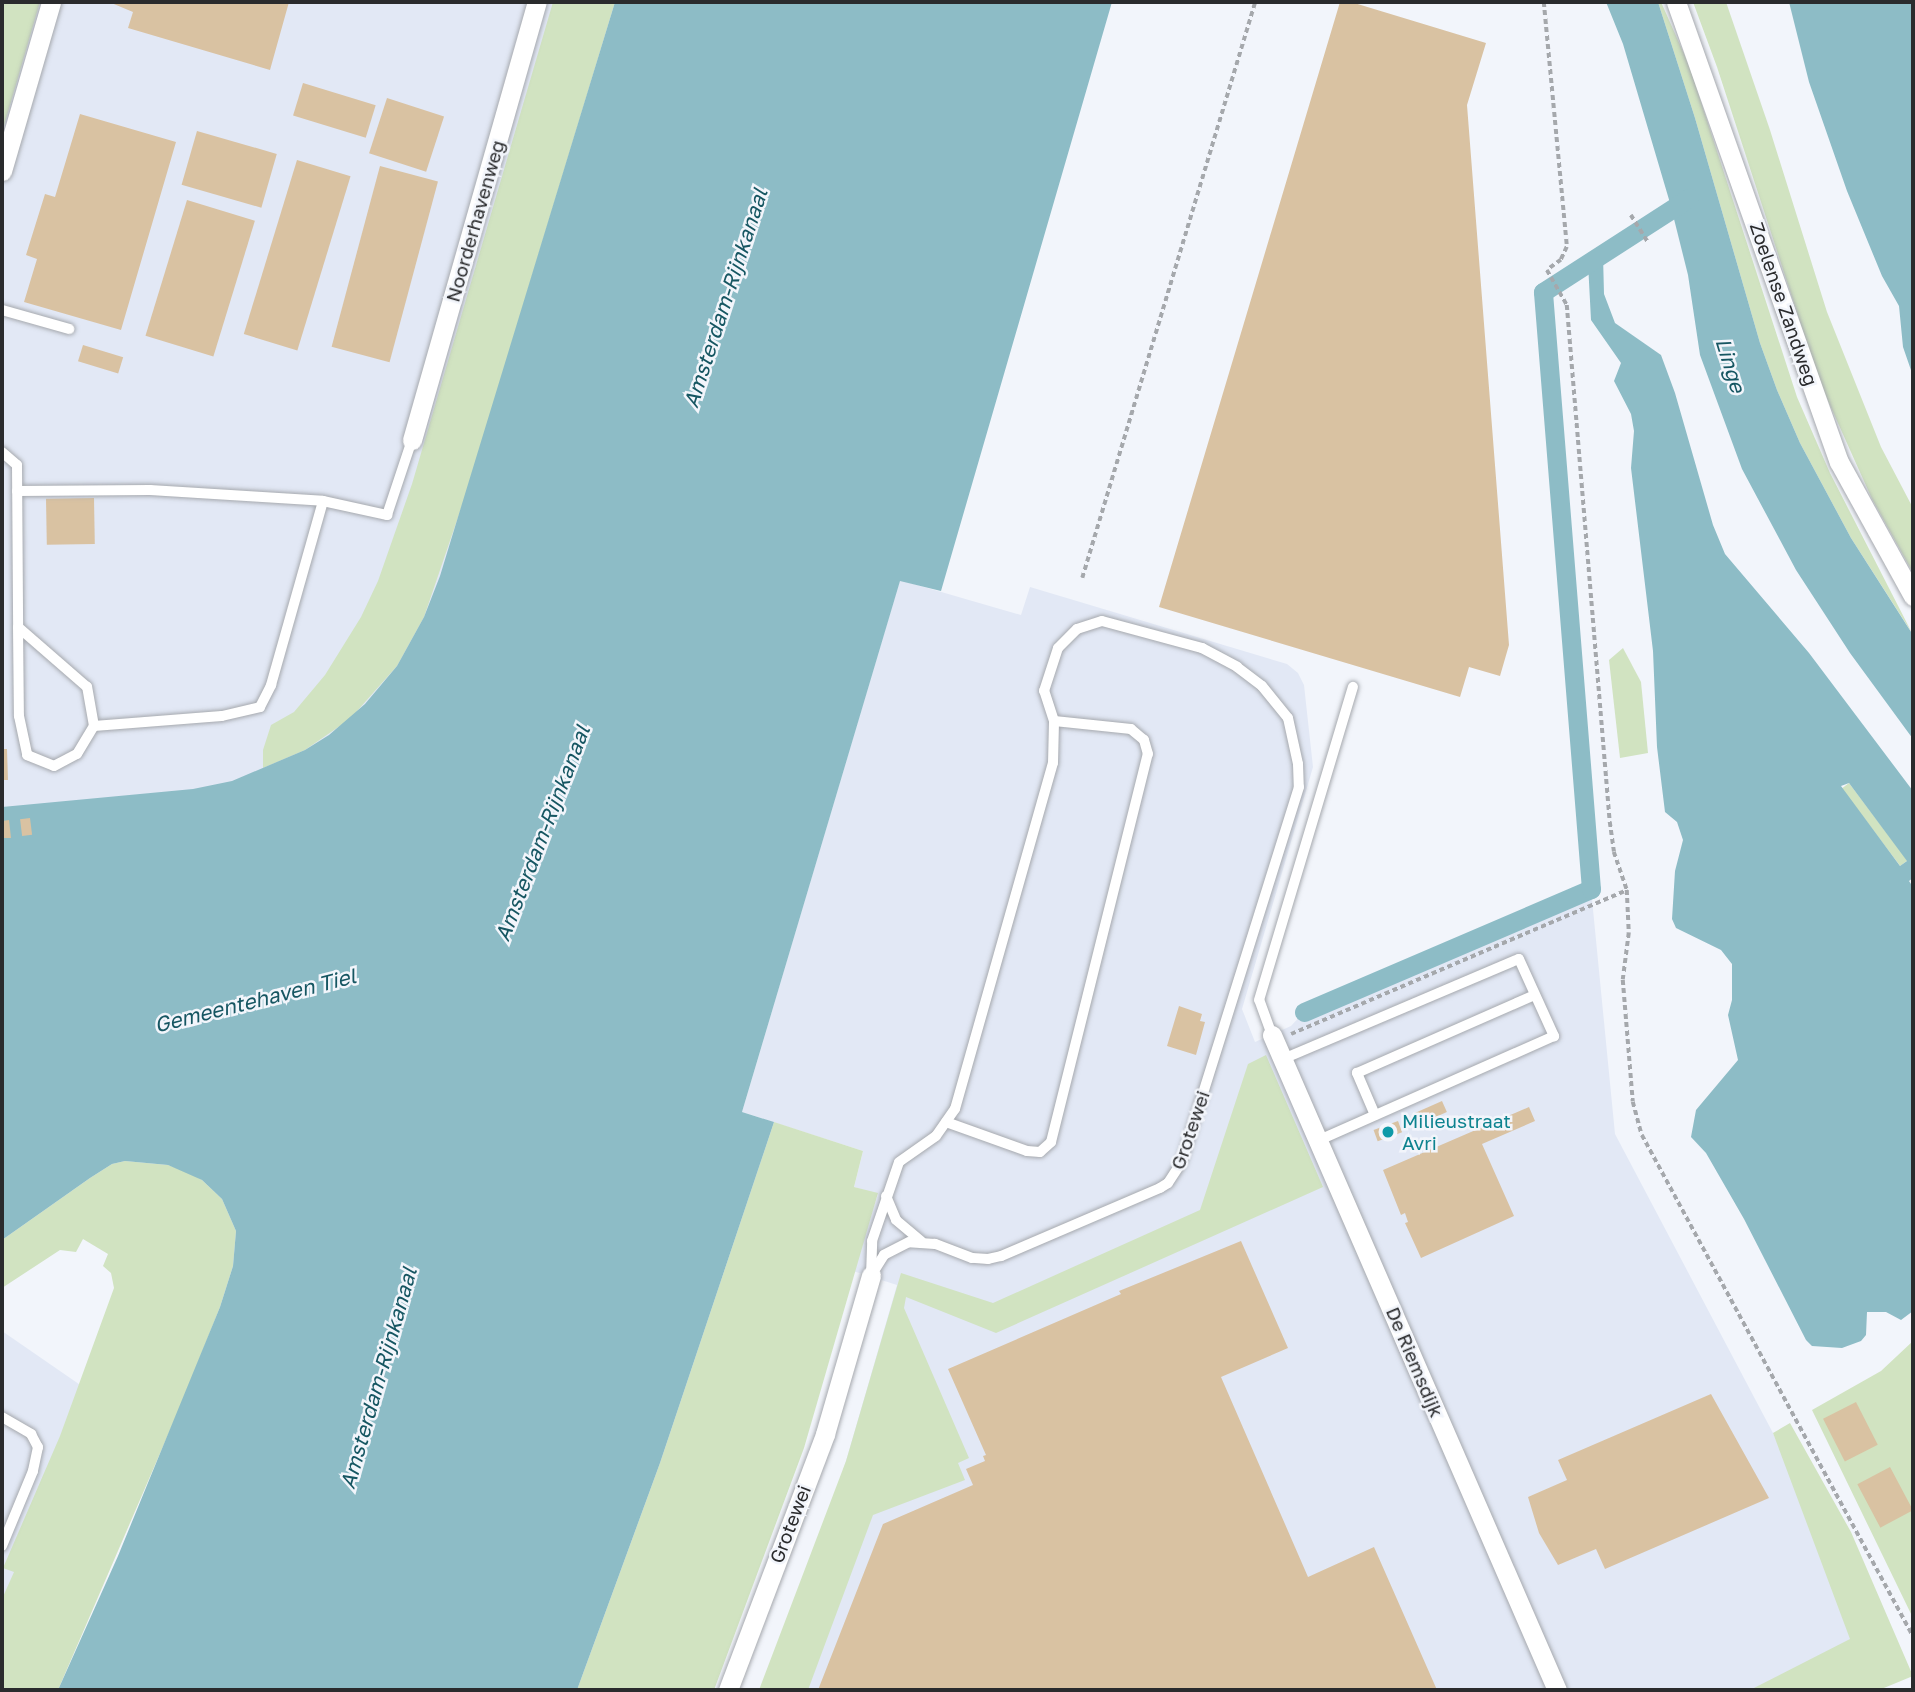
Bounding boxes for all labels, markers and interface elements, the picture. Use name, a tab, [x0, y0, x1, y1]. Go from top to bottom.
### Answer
street label: Noorderhavenweg	[441, 137, 509, 305]
water label: Amsterdam-Rijnkanaal	[678, 185, 772, 411]
street label: Zoelense Zandweg	[1745, 219, 1823, 389]
water label: Linge	[1711, 335, 1751, 395]
water label: Amsterdam-Rijnkanaal	[489, 722, 595, 944]
water label: Gemeentehaven Tiel	[152, 963, 358, 1037]
street label: Grotewei	[1166, 1088, 1214, 1172]
place label: Milieustraat Avri	[1402, 1110, 1511, 1154]
marker: Milieustraat Avri	[1380, 1124, 1396, 1140]
water label: Amsterdam-Rijnkanaal	[334, 1264, 422, 1492]
street label: De Riemsdijk	[1382, 1303, 1448, 1421]
street label: Grotewei	[765, 1482, 815, 1566]

